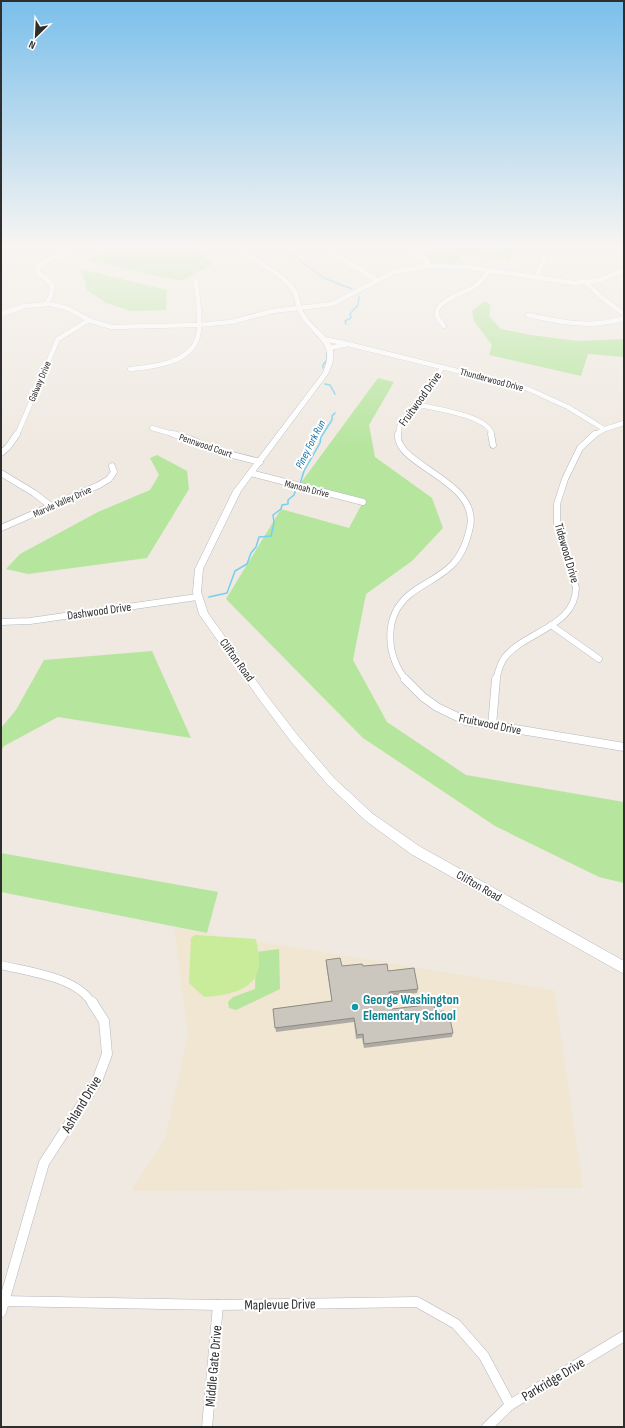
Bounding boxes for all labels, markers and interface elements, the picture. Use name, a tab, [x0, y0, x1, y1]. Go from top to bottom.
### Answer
north arrow	[16, 16, 56, 56]
text: N	[27, 37, 37, 52]
street label: Galway Drive	[26, 359, 54, 403]
street label: Thunderwood Drive	[459, 366, 525, 394]
street label: Fruitwood Drive	[396, 369, 445, 429]
water label: Piney Fork Run	[293, 417, 328, 471]
street label: Pennwood Court	[177, 431, 234, 461]
street label: Manoah Drive	[283, 478, 330, 500]
street label: Marvle Valley Drive	[31, 484, 93, 520]
street label: Tidewood Drive	[551, 522, 582, 585]
street label: Dashwood Drive	[66, 600, 132, 623]
street label: Clifton Road	[216, 636, 257, 685]
street label: Fruitwood Drive	[457, 711, 523, 738]
street label: Clifton Road	[454, 868, 504, 905]
place label: George Washington Elementary School	[363, 991, 459, 1024]
marker: George Washington Elementary School	[350, 1002, 360, 1012]
street label: Ashland Drive	[57, 1073, 105, 1137]
street label: Maplevue Drive	[244, 1295, 316, 1314]
street label: Middle Gate Drive	[201, 1325, 226, 1408]
street label: Parkridge Drive	[519, 1354, 588, 1405]

